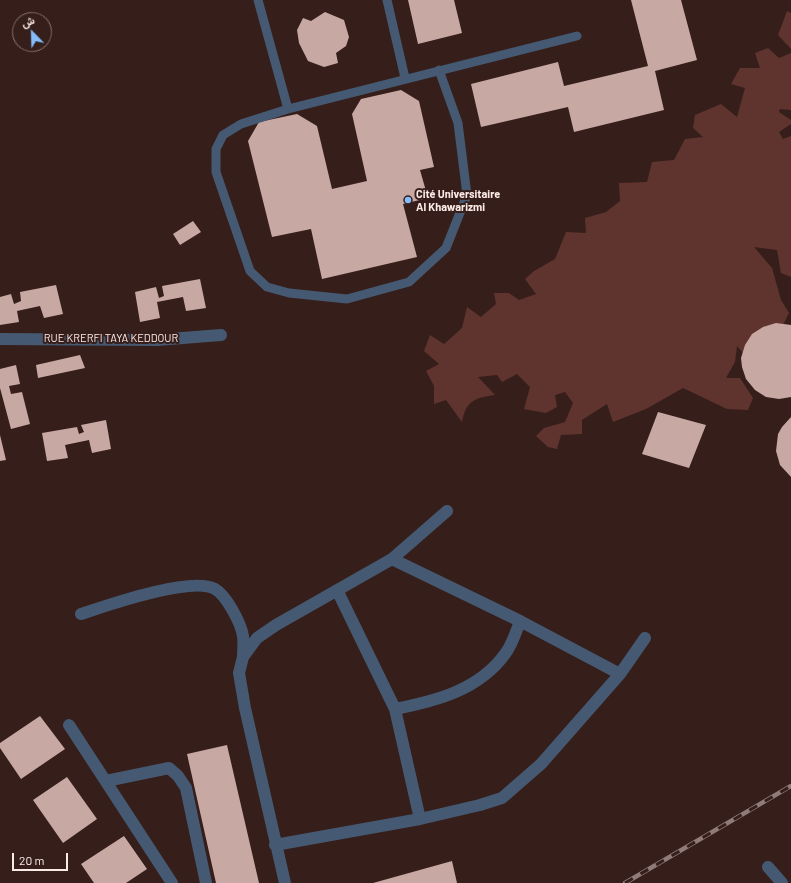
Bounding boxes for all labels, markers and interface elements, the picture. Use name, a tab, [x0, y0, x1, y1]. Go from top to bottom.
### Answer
north arrow	[12, 12, 52, 52]
text: ش	[19, 13, 36, 30]
place label: Cité Universitaire Al Khawarizmi	[416, 187, 500, 213]
marker: Cité Universitaire Al Khawarizmi	[403, 195, 413, 205]
street label: RUE KRERFI TAYA KEDDOUR	[44, 331, 178, 345]
scale bar	[14, 845, 70, 871]
text: 20 m	[19, 853, 45, 867]

